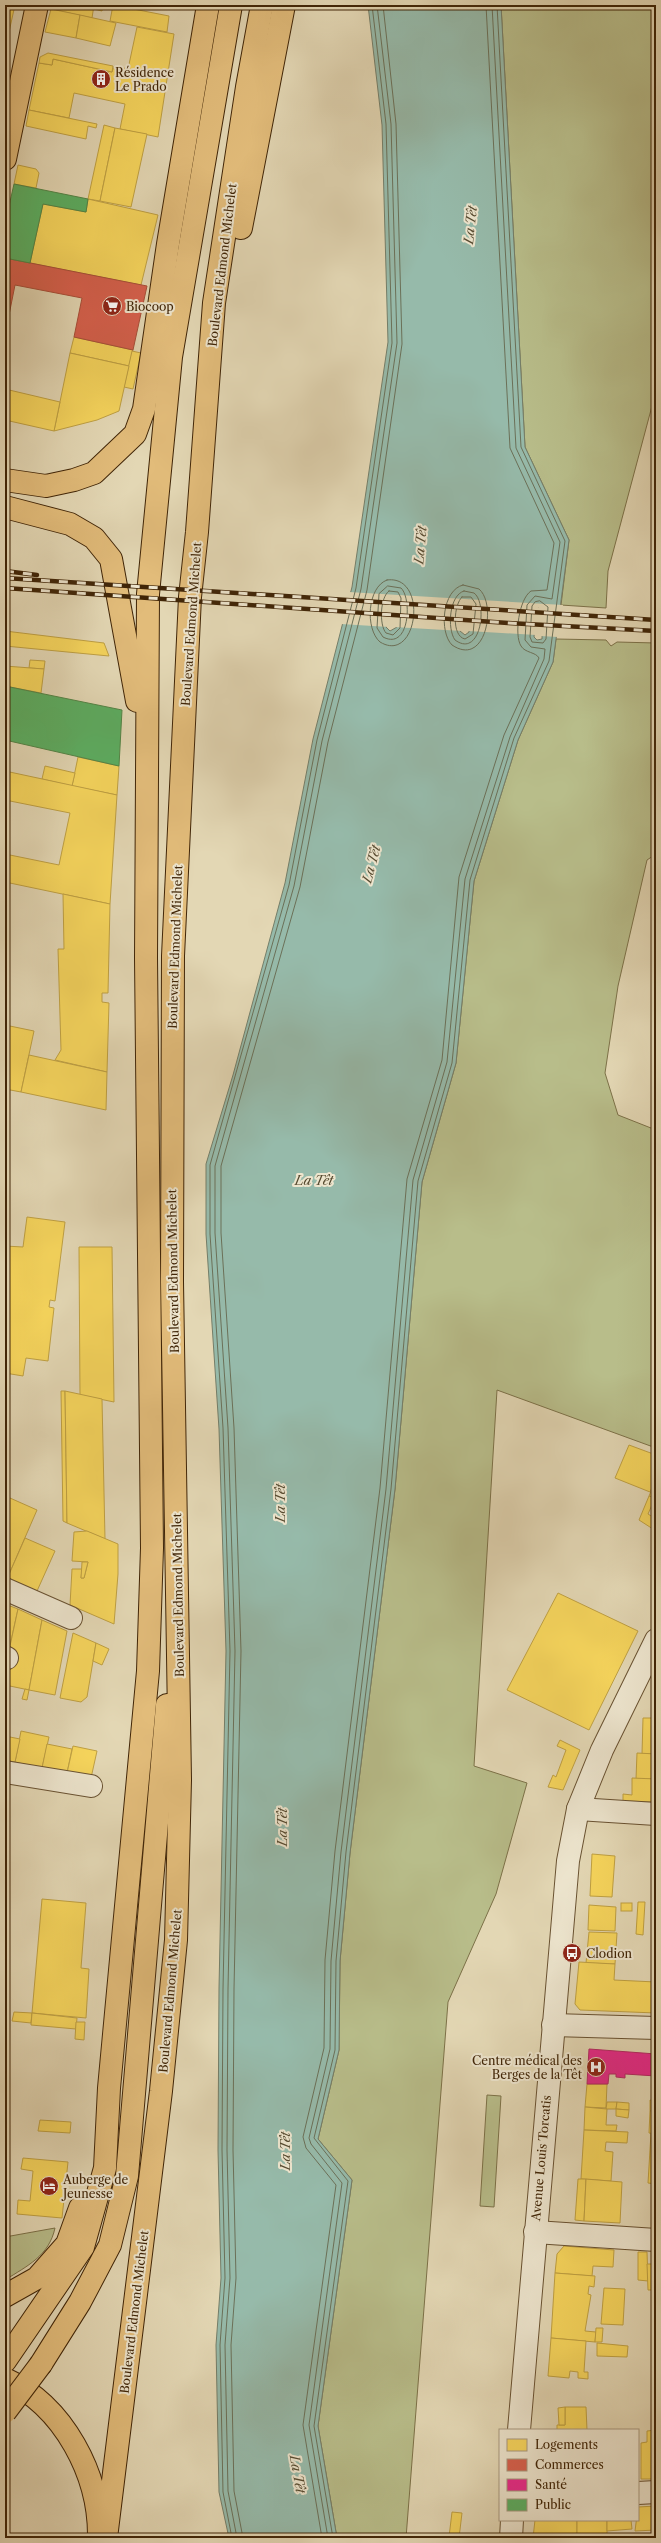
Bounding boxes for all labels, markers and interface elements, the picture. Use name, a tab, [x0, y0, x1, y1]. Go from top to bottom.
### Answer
place label: Résidence Le Prado	[115, 65, 174, 94]
building icon: Résidence Le Prado	[90, 68, 112, 90]
street label: Boulevard Edmond Michelet	[205, 182, 240, 347]
water label: La Têt	[460, 204, 480, 246]
supermarket icon: Biocoop	[101, 295, 123, 317]
place label: Biocoop	[126, 299, 174, 314]
water label: La Têt	[410, 524, 430, 566]
street label: Boulevard Edmond Michelet	[178, 541, 204, 706]
water label: La Têt	[358, 842, 384, 886]
street label: Boulevard Edmond Michelet	[165, 864, 185, 1029]
water label: La Têt	[294, 1172, 335, 1188]
street label: Boulevard Edmond Michelet	[164, 1188, 182, 1353]
water label: La Têt	[272, 1482, 288, 1523]
street label: Boulevard Edmond Michelet	[169, 1512, 187, 1677]
water label: La Têt	[274, 1806, 290, 1847]
street label: Boulevard Edmond Michelet	[155, 1908, 185, 2073]
bus stop icon: Clodion	[561, 1942, 583, 1964]
place label: Clodion	[586, 1946, 632, 1961]
place label: Centre médical des Berges de la Têt	[472, 2053, 583, 2082]
hospital icon: Centre médical des Berges de la Têt	[585, 2056, 607, 2078]
street label: Avenue Louis Torcatis	[528, 2095, 554, 2222]
water label: La Têt	[277, 2130, 293, 2171]
place label: Auberge de Jeunesse	[61, 2172, 129, 2201]
hotel icon: Auberge de Jeunesse	[38, 2175, 60, 2197]
street label: Boulevard Edmond Michelet	[117, 2229, 152, 2394]
legend	[499, 2429, 639, 2521]
text: Logements	[535, 2437, 598, 2452]
water label: La Têt	[287, 2453, 309, 2496]
text: Commerces	[535, 2457, 604, 2472]
text: Santé	[535, 2477, 567, 2492]
text: Public	[535, 2497, 571, 2512]

